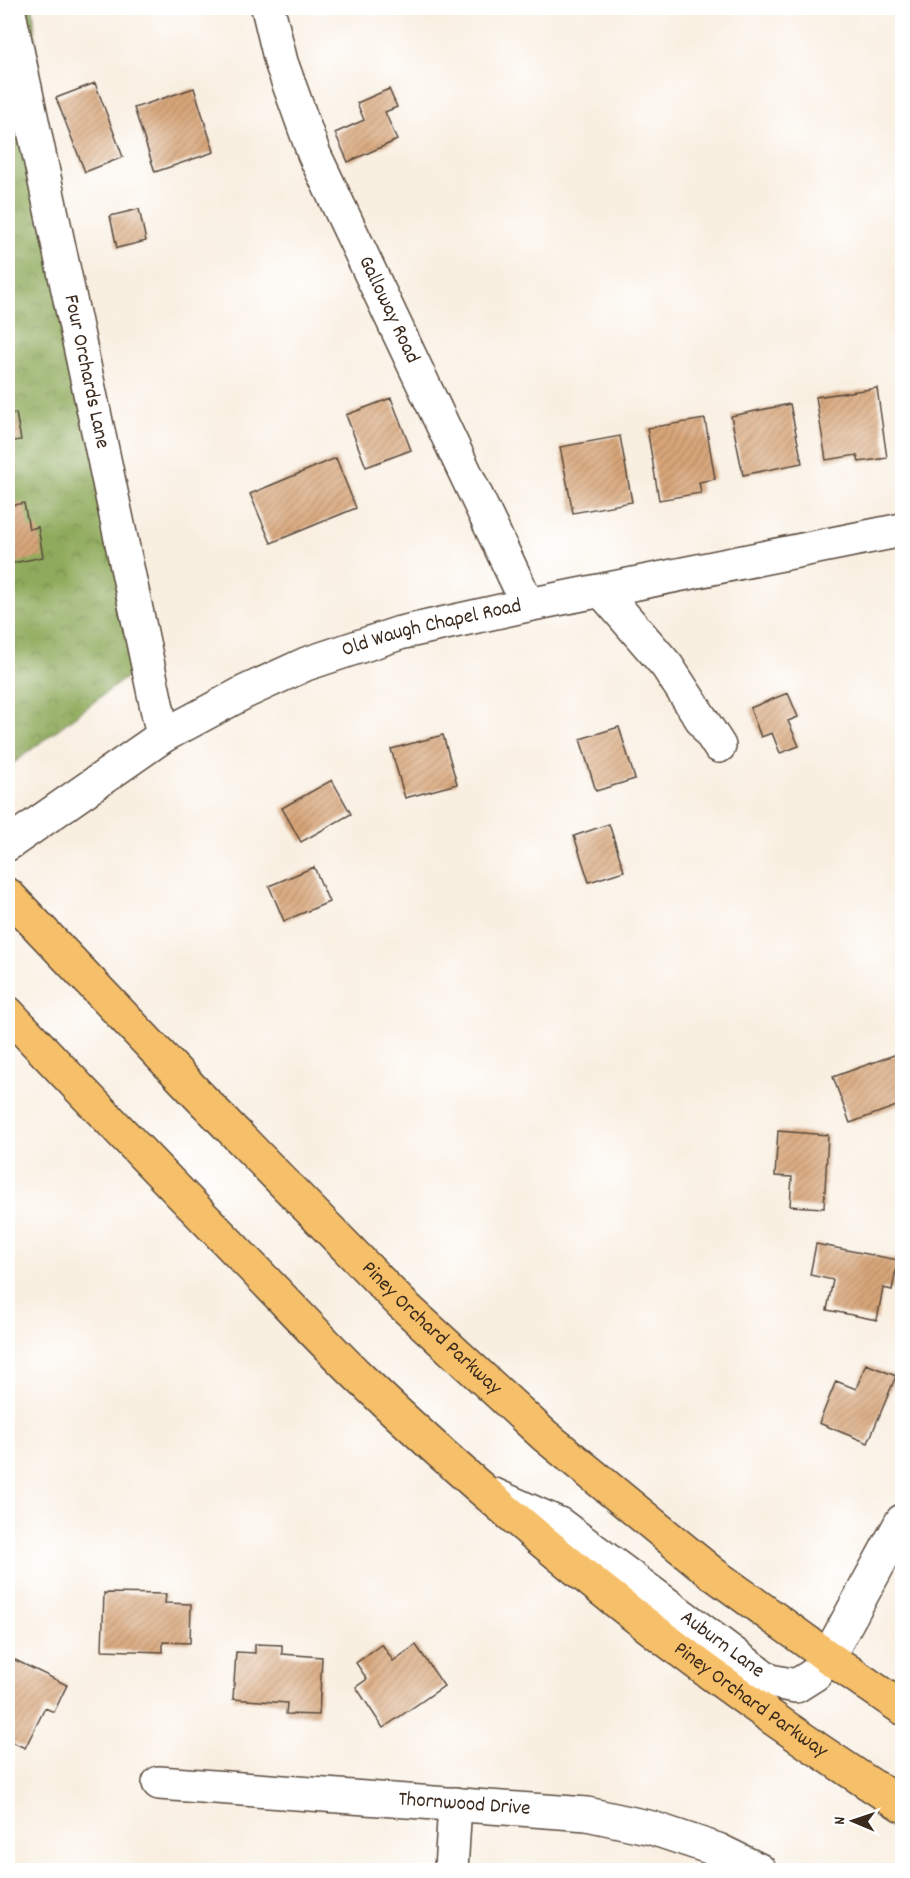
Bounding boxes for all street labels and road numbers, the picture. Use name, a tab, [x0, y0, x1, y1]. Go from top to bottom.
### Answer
street label: Galloway Road	[350, 251, 426, 369]
street label: Four Orchards Lane	[54, 292, 116, 452]
street label: Old Waugh Chapel Road	[338, 592, 524, 666]
street label: Piney Orchard Parkway	[354, 1255, 508, 1403]
street label: Auburn Lane	[673, 1604, 770, 1686]
street label: Piney Orchard Parkway	[667, 1635, 834, 1767]
street label: Thornwood Drive	[397, 1785, 531, 1825]

